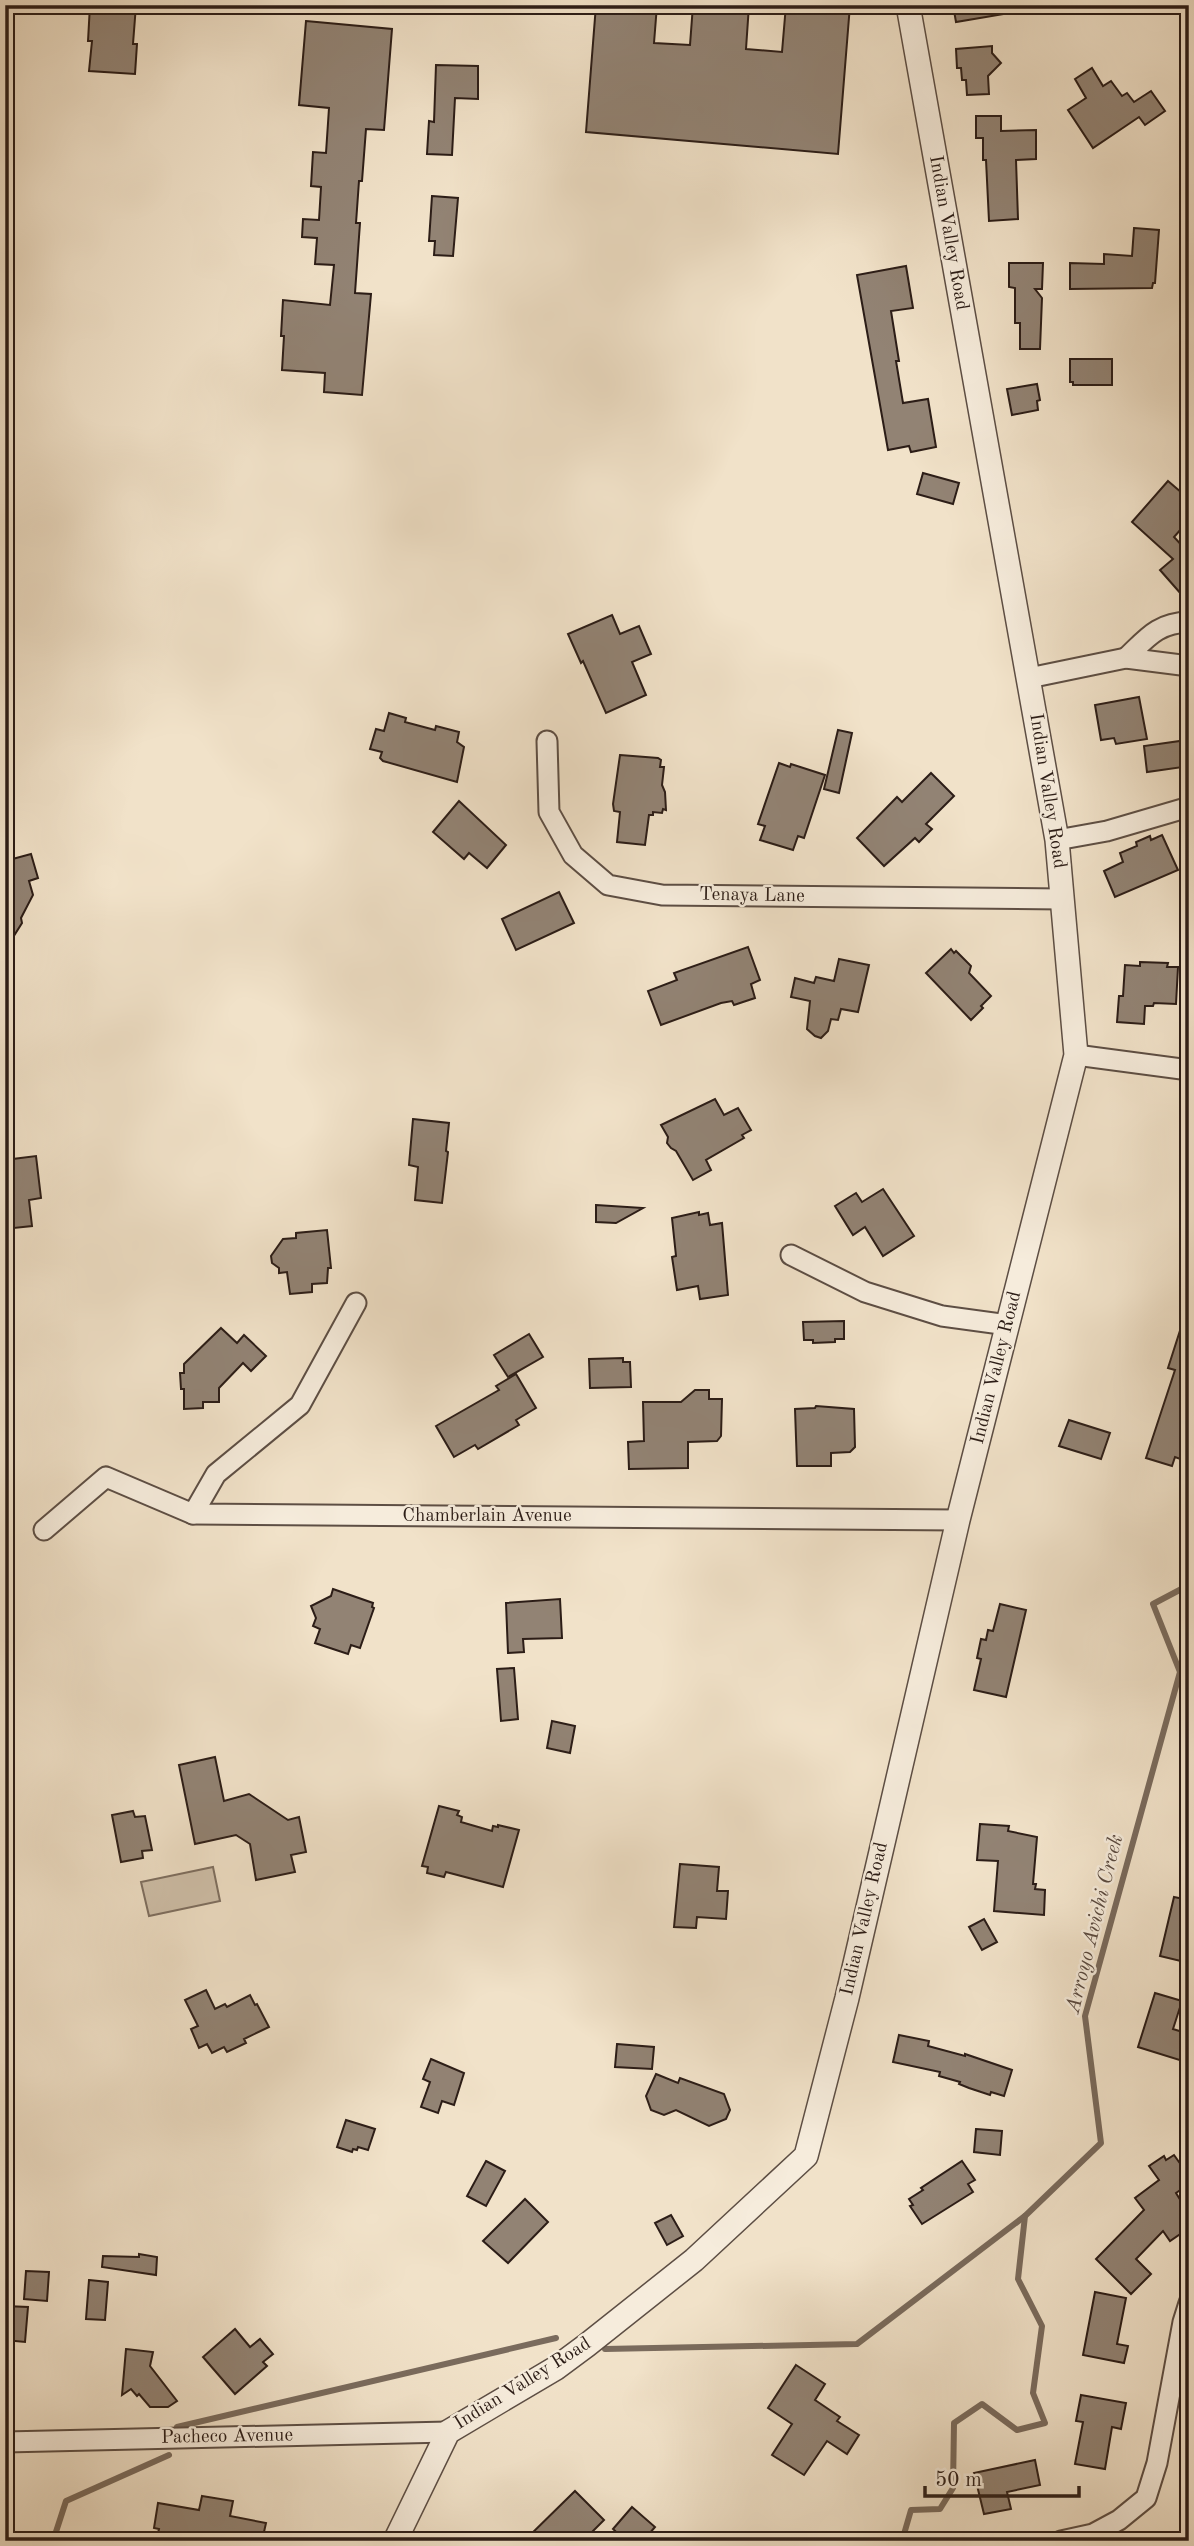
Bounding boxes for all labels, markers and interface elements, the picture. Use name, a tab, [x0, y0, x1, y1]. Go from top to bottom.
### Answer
street label: Indian Valley Road	[925, 154, 971, 312]
street label: Indian Valley Road	[1025, 712, 1069, 870]
street label: Tenaya Lane	[699, 886, 805, 906]
street label: Indian Valley Road	[969, 1289, 1025, 1446]
street label: Chamberlain Avenue	[402, 1507, 572, 1526]
water label: Arroyo Avichi Creek	[1062, 1832, 1127, 2016]
street label: Indian Valley Road	[838, 1840, 892, 1998]
street label: Indian Valley Road	[451, 2334, 595, 2434]
street label: Pacheco Avenue	[161, 2426, 293, 2448]
scale bar	[925, 2455, 1078, 2499]
text: 50 m	[935, 2470, 982, 2491]

